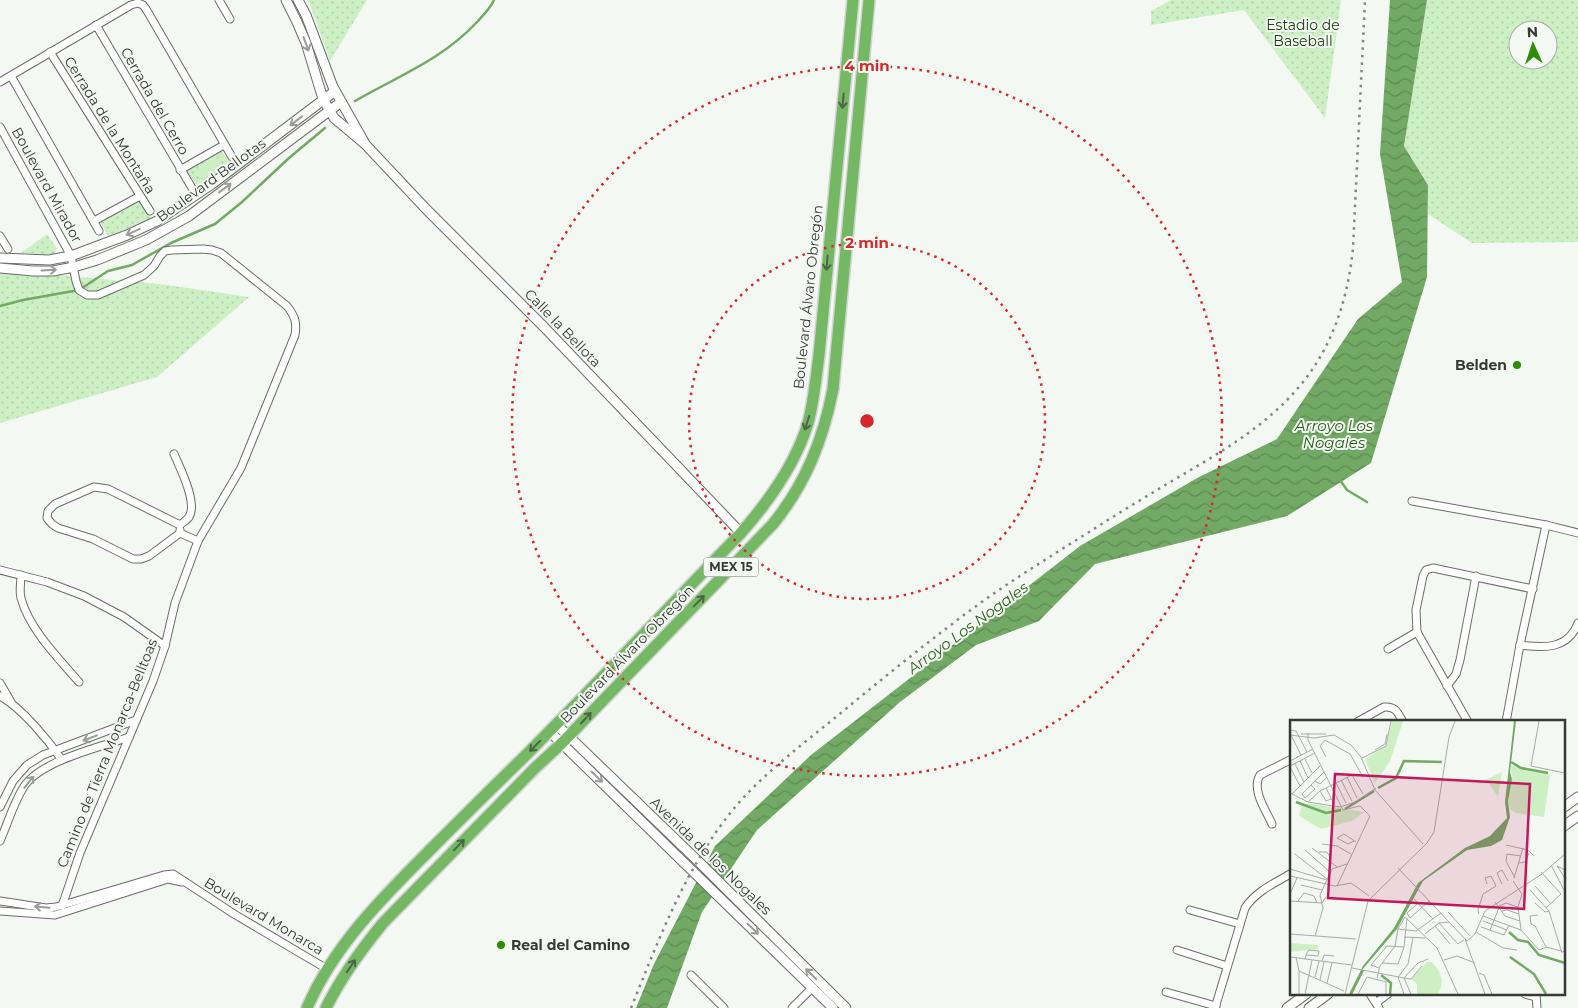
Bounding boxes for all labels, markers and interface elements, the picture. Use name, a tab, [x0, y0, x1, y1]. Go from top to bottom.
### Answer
park label: Estadio de Baseball	[1266, 16, 1340, 50]
north arrow	[1508, 20, 1558, 70]
text: N	[1526, 23, 1538, 41]
one-way arrow	[302, 36, 311, 51]
street label: Cerrada del Cerro	[117, 44, 193, 158]
street label: Cerrada de la Montaña	[60, 53, 160, 197]
text: 4 min	[844, 56, 890, 75]
one-way arrow	[838, 92, 848, 108]
one-way arrow	[290, 115, 303, 126]
street label: Boulevard Mirador	[8, 124, 86, 246]
street label: Boulevard Bellotas	[153, 134, 269, 226]
one-way arrow	[218, 183, 232, 193]
street label: Boulevard Álvaro Obregón	[789, 204, 827, 390]
one-way arrow	[126, 227, 141, 237]
text: 2 min	[845, 233, 889, 252]
one-way arrow	[823, 254, 832, 270]
one-way arrow	[40, 266, 56, 275]
street label: Calle la Bellota	[521, 285, 605, 371]
place label: Belden	[1455, 356, 1507, 374]
marker: Belden	[1511, 359, 1523, 371]
centre of rings	[858, 412, 876, 430]
one-way arrow	[802, 415, 811, 431]
water label: Arroyo Los Nogales	[1294, 416, 1374, 452]
road number: MEX 15	[704, 558, 758, 576]
water label: Arroyo Los Nogales	[903, 577, 1032, 678]
street label: Boulevard Álvaro Obregón	[556, 581, 698, 727]
one-way arrow	[692, 595, 704, 607]
street label: Camino de Tierra Monarca-Belltoas	[53, 636, 161, 870]
one-way arrow	[580, 711, 592, 724]
inset map	[1290, 720, 1566, 996]
one-way arrow	[83, 734, 98, 743]
one-way arrow	[529, 739, 541, 752]
one-way arrow	[591, 771, 603, 783]
one-way arrow	[23, 775, 34, 788]
street label: Avenida de los Nogales	[647, 793, 776, 919]
one-way arrow	[453, 839, 465, 852]
street label: Boulevard Monarca	[201, 873, 327, 959]
one-way arrow	[34, 902, 50, 911]
one-way arrow	[746, 923, 759, 935]
place label: Real del Camino	[511, 936, 630, 954]
marker: Real del Camino	[495, 939, 507, 951]
one-way arrow	[345, 959, 356, 973]
one-way arrow	[805, 968, 817, 980]

